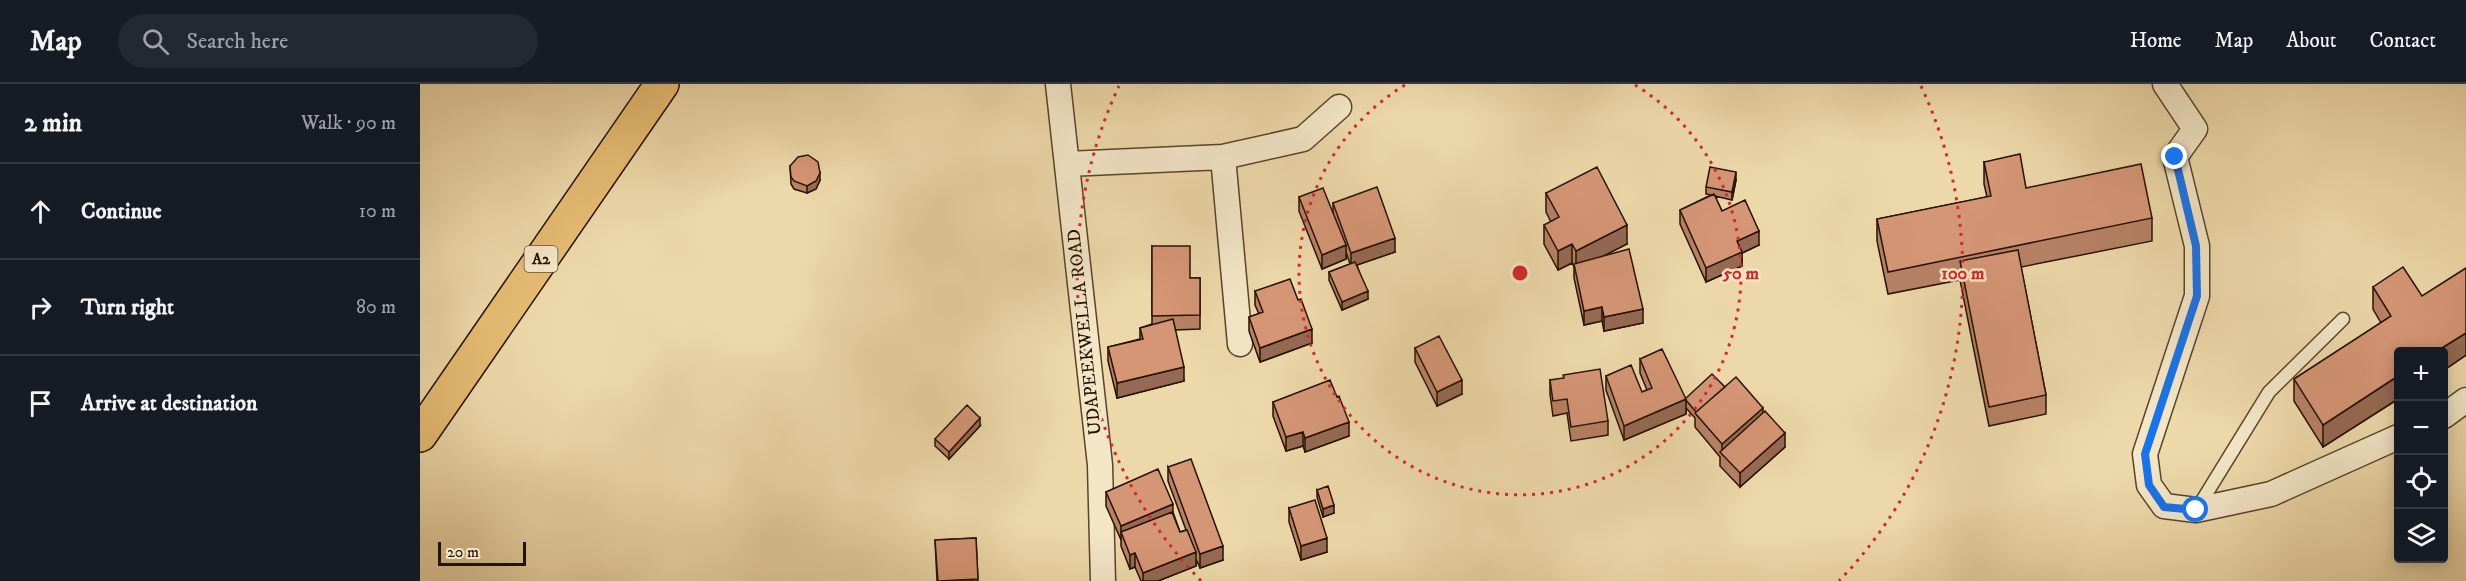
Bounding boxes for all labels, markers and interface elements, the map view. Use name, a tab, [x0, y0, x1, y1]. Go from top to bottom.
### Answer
search box	[118, 14, 538, 68]
text: Map	[30, 24, 82, 59]
icon: search	[139, 25, 172, 58]
text: Search here	[187, 28, 288, 55]
text: Home	[2130, 28, 2182, 54]
text: Map	[2215, 28, 2253, 54]
text: About	[2286, 28, 2337, 54]
text: Contact	[2370, 28, 2436, 54]
text: 2 min	[24, 107, 82, 140]
text: Walk · 90 m	[301, 111, 396, 136]
route end	[2161, 143, 2187, 169]
icon: ahead	[24, 195, 57, 228]
text: Continue	[81, 198, 162, 225]
text: 10 m	[359, 199, 396, 224]
street label: UDAPEEKWELLA ROAD	[1063, 228, 1107, 436]
road number: A2	[524, 246, 558, 272]
centre of rings	[1510, 263, 1530, 283]
text: 50 m	[1722, 263, 1759, 285]
text: 100 m	[1941, 263, 1985, 285]
icon: right	[24, 291, 57, 324]
text: Turn right	[81, 294, 174, 321]
text: 80 m	[356, 295, 396, 320]
map controls	[2394, 347, 2448, 563]
button: +	[2394, 347, 2448, 401]
icon: arrive	[24, 387, 57, 420]
text: Arrive at destination	[81, 390, 258, 417]
button: −	[2394, 401, 2448, 455]
button: locate	[2394, 455, 2448, 509]
route start	[2182, 496, 2208, 522]
button: layers	[2394, 509, 2448, 563]
scale bar	[438, 539, 526, 566]
text: 20 m	[447, 542, 479, 562]

